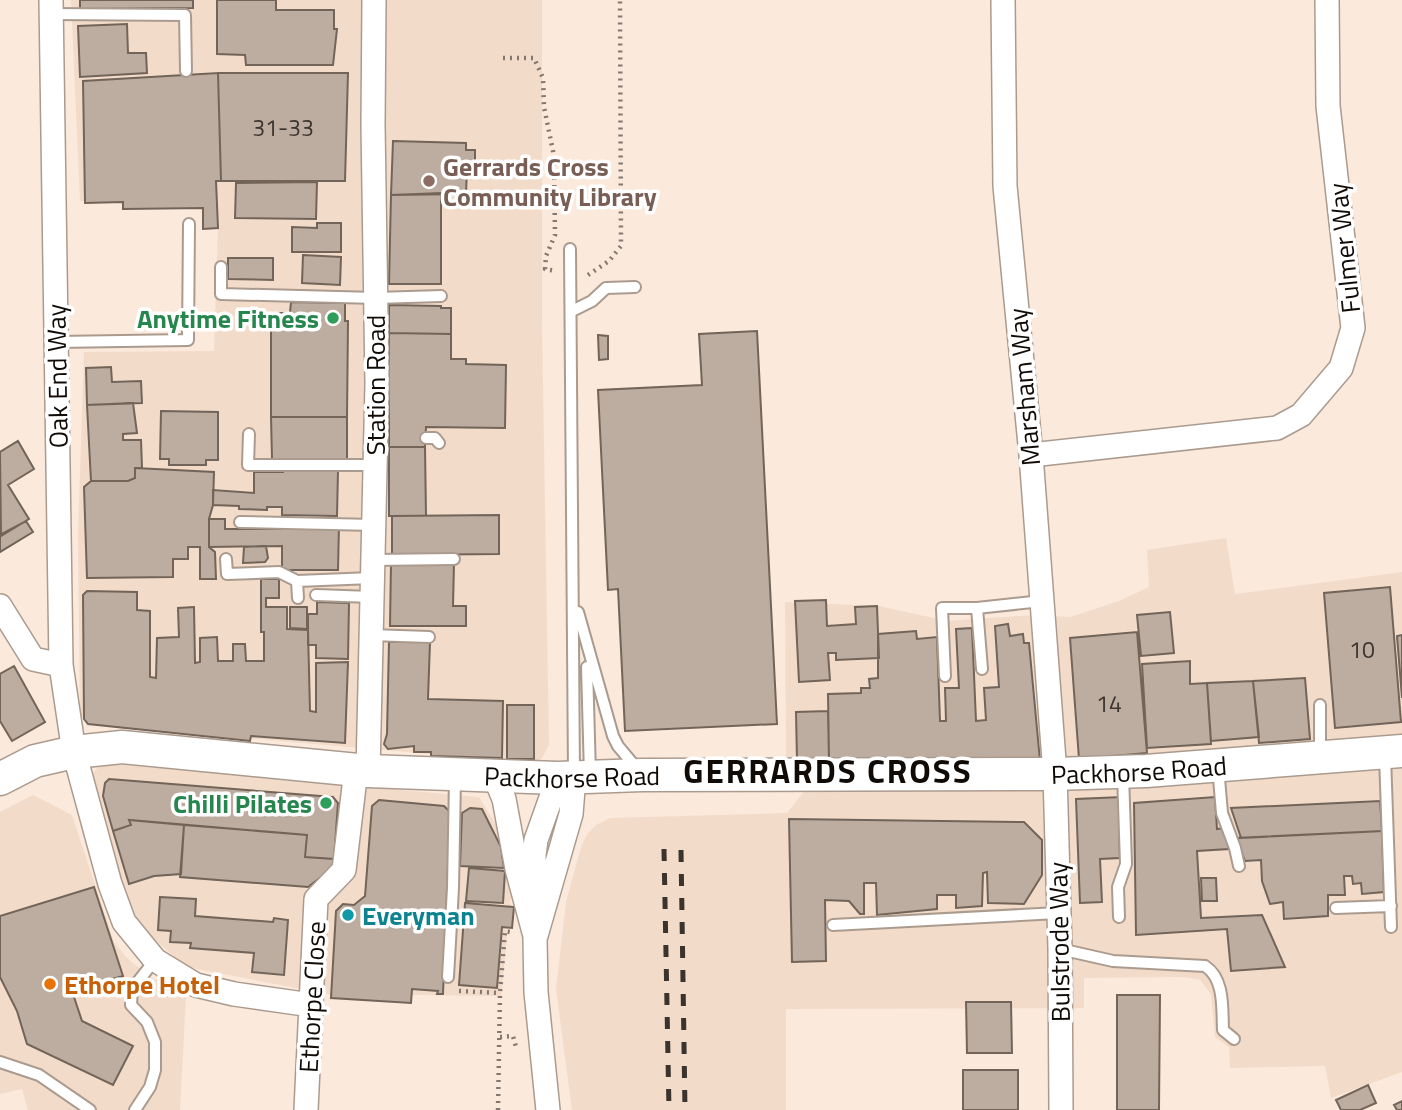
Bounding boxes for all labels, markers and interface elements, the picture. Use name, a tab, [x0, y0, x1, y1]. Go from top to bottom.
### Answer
house number: 31-33	[252, 110, 314, 145]
place label: Gerrards Cross Community Library	[443, 147, 657, 216]
marker: Gerrards Cross Community Library	[421, 173, 437, 189]
street label: Fulmer Way	[1318, 181, 1370, 315]
place label: Anytime Fitness	[137, 299, 319, 338]
street label: Oak End Way	[36, 304, 78, 448]
street label: Marsham Way	[998, 306, 1050, 468]
marker: Anytime Fitness	[325, 310, 341, 326]
street label: Station Road	[356, 315, 395, 455]
house number: 10	[1349, 632, 1375, 667]
house number: 14	[1096, 686, 1122, 721]
street label: Packhorse Road	[1050, 745, 1228, 794]
district label: GERRARDS CROSS	[683, 746, 973, 796]
street label: Packhorse Road	[483, 755, 660, 798]
place label: Chilli Pilates	[173, 784, 312, 823]
marker: Chilli Pilates	[318, 795, 334, 811]
street label: Bulstrode Way	[1038, 862, 1080, 1022]
place label: Everyman	[362, 896, 475, 935]
marker: Everyman	[340, 907, 356, 923]
street label: Ethorpe Close	[289, 920, 335, 1074]
place label: Ethorpe Hotel	[64, 965, 220, 1004]
marker: Ethorpe Hotel	[42, 976, 58, 992]

